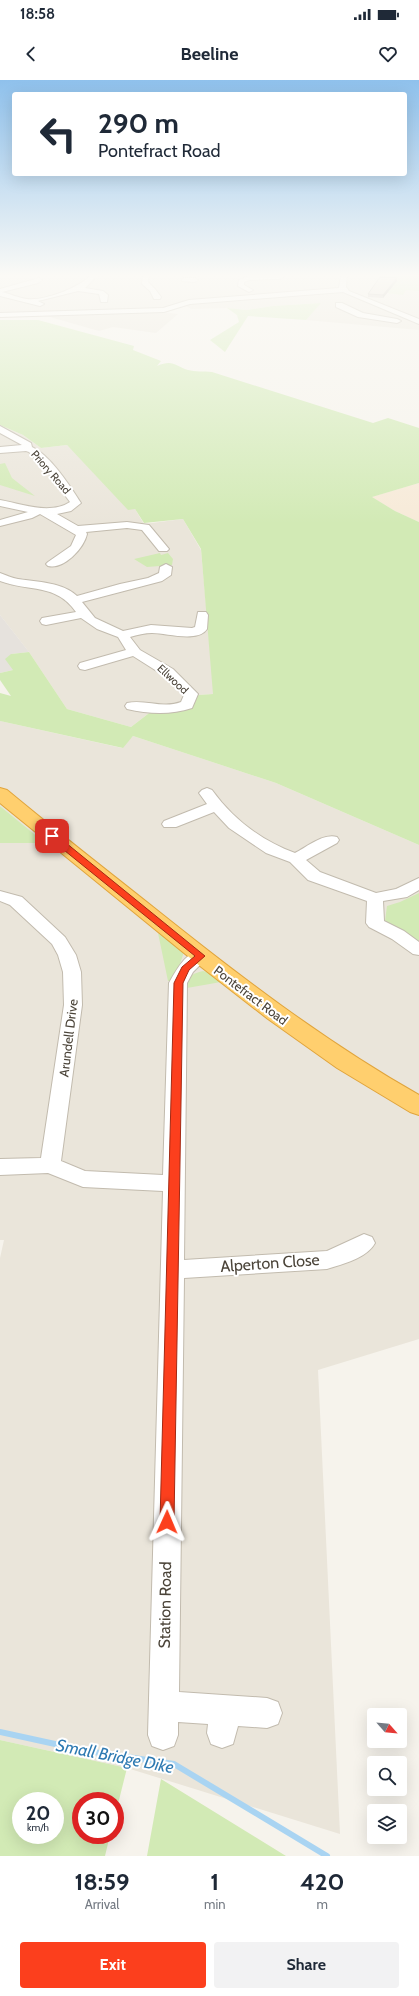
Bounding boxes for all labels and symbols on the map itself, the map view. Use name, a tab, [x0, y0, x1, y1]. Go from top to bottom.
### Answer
street label: Priory Road	[28, 447, 74, 497]
street label: Ellwood	[155, 661, 191, 697]
pin	[35, 819, 69, 853]
street label: Pontefract Road	[211, 962, 291, 1028]
street label: Arundell Drive	[55, 998, 81, 1078]
street label: Alperton Close	[220, 1250, 320, 1276]
position arrow	[146, 1501, 188, 1543]
street label: Station Road	[155, 1561, 175, 1649]
north arrow	[367, 1708, 407, 1748]
water label: Small Bridge Dike	[55, 1735, 176, 1777]
speed limit sign: 30	[72, 1792, 124, 1844]

